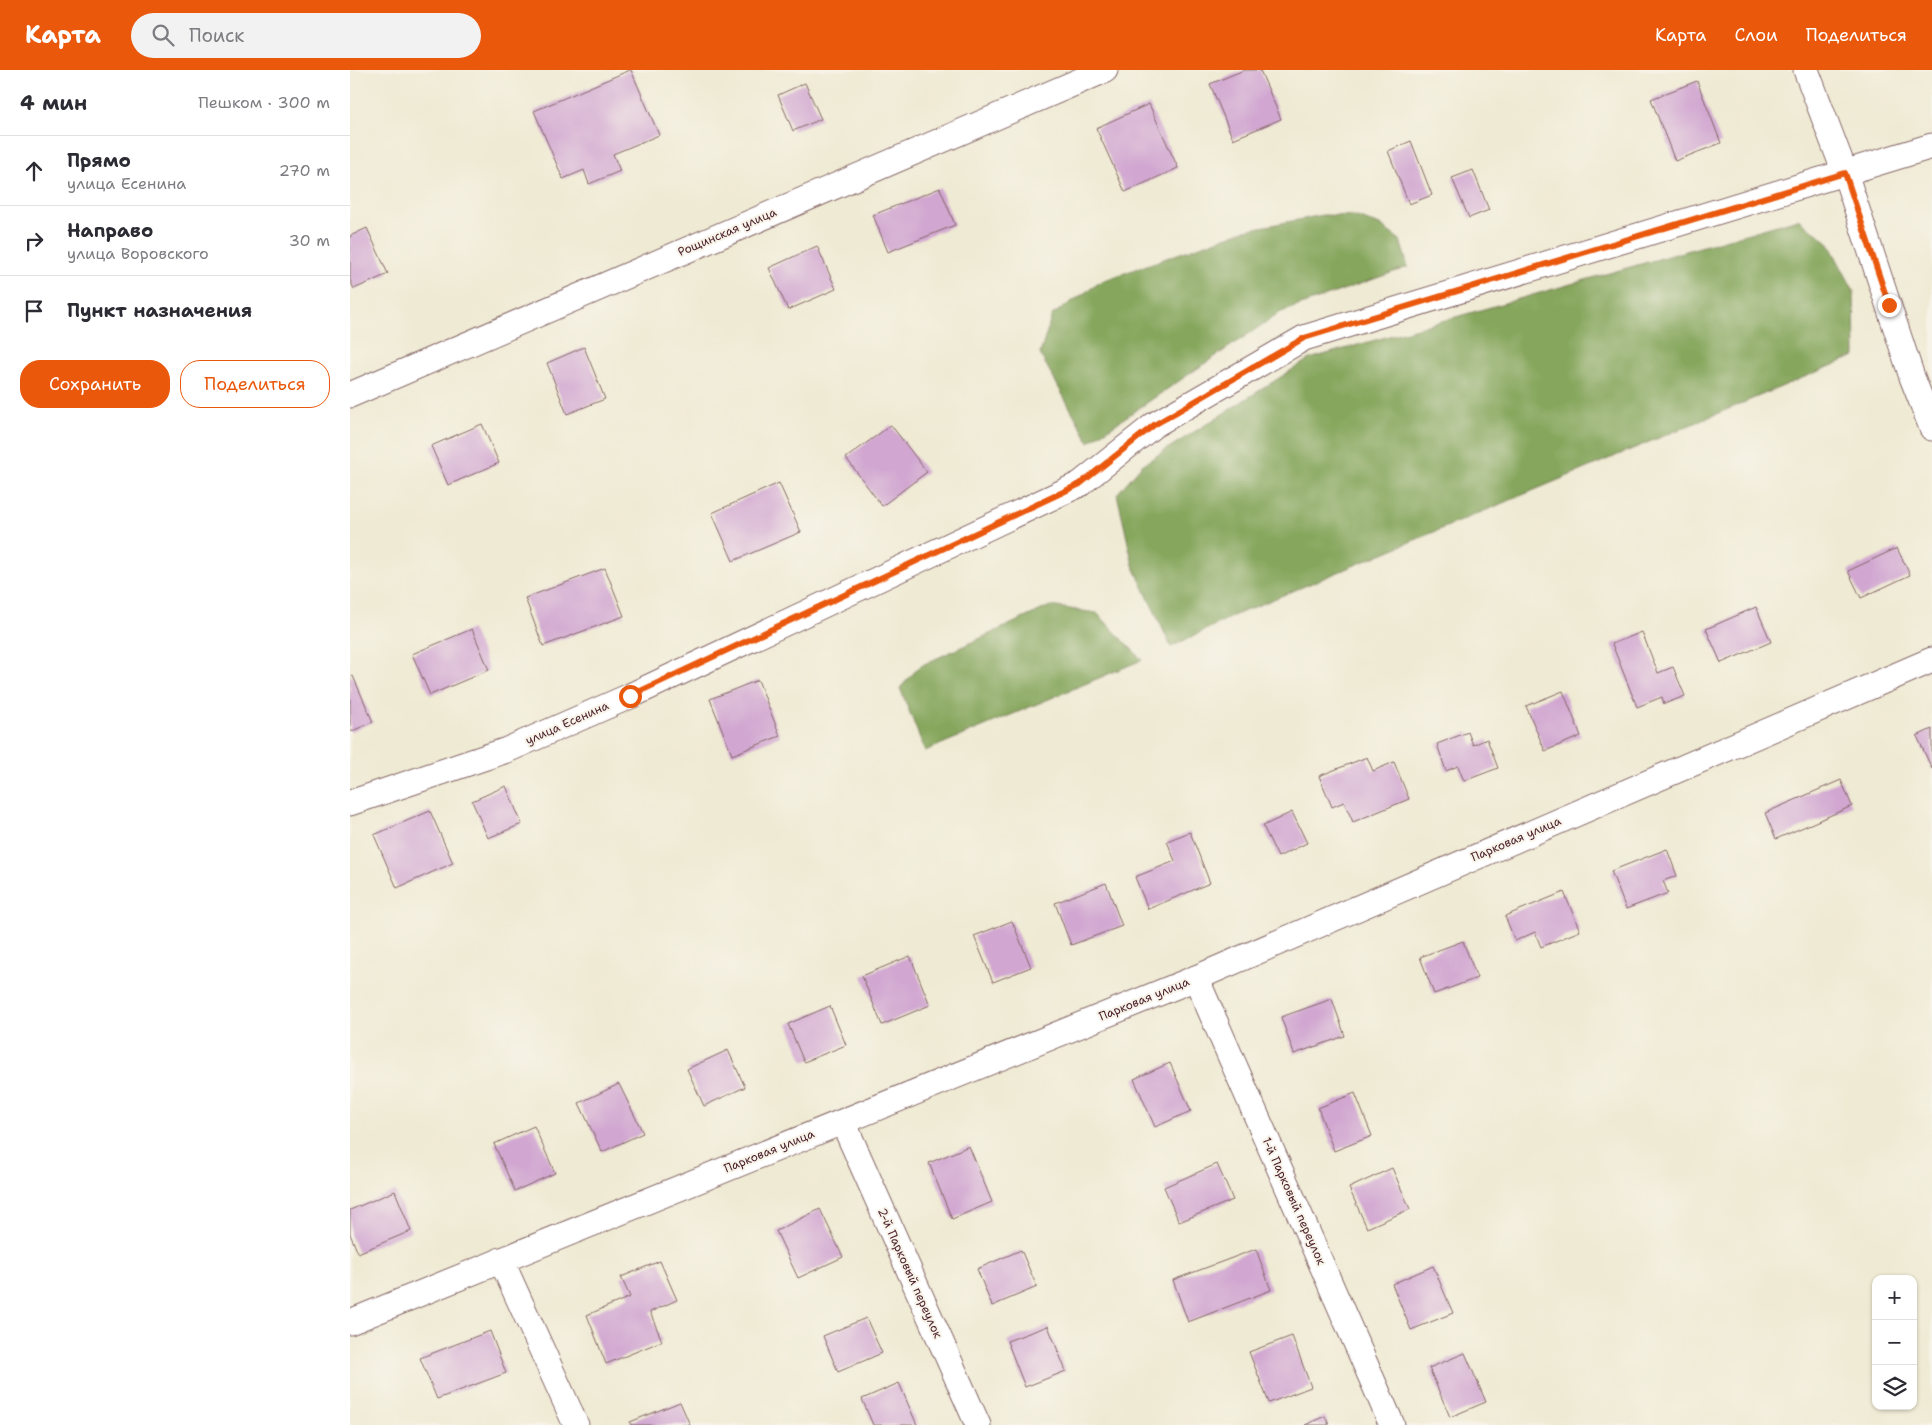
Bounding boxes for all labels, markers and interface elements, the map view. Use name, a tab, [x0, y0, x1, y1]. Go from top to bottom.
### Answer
search box	[131, 13, 481, 58]
text: Карта	[25, 19, 101, 51]
icon: search	[149, 21, 177, 49]
text: Поиск	[189, 23, 244, 48]
text: Карта	[1655, 23, 1706, 47]
text: Слои	[1734, 23, 1778, 47]
text: Поделиться	[1806, 23, 1907, 47]
text: 4 мин	[20, 89, 87, 117]
text: Пешком · 300 m	[198, 92, 330, 113]
text: Прямо	[67, 148, 131, 173]
icon: ahead	[20, 157, 48, 185]
text: 270 m	[279, 160, 330, 181]
text: улица Есенина	[67, 173, 186, 194]
street label: Рощинская улица	[675, 204, 779, 260]
text: Направо	[67, 218, 153, 243]
icon: right	[20, 227, 48, 255]
text: 30 m	[289, 230, 330, 251]
text: улица Воровского	[67, 243, 209, 264]
route end	[1878, 294, 1901, 317]
icon: arrive	[20, 297, 48, 325]
text: Пункт назначения	[67, 298, 252, 323]
button: Сохранить	[20, 360, 170, 408]
button: Поделиться	[180, 360, 330, 408]
route start	[619, 685, 642, 708]
street label: улица Есенина	[523, 697, 612, 748]
street label: Парковая улица	[1469, 813, 1564, 865]
street label: Парковая улица	[1096, 973, 1192, 1024]
street label: Парковая улица	[721, 1125, 817, 1176]
street label: 1-й Парковый переулок	[1259, 1135, 1330, 1268]
street label: 2-й Парковый переулок	[874, 1205, 946, 1341]
map controls	[1872, 1275, 1917, 1410]
button: +	[1872, 1275, 1917, 1320]
button: −	[1872, 1320, 1917, 1365]
button: layers	[1872, 1365, 1917, 1410]

